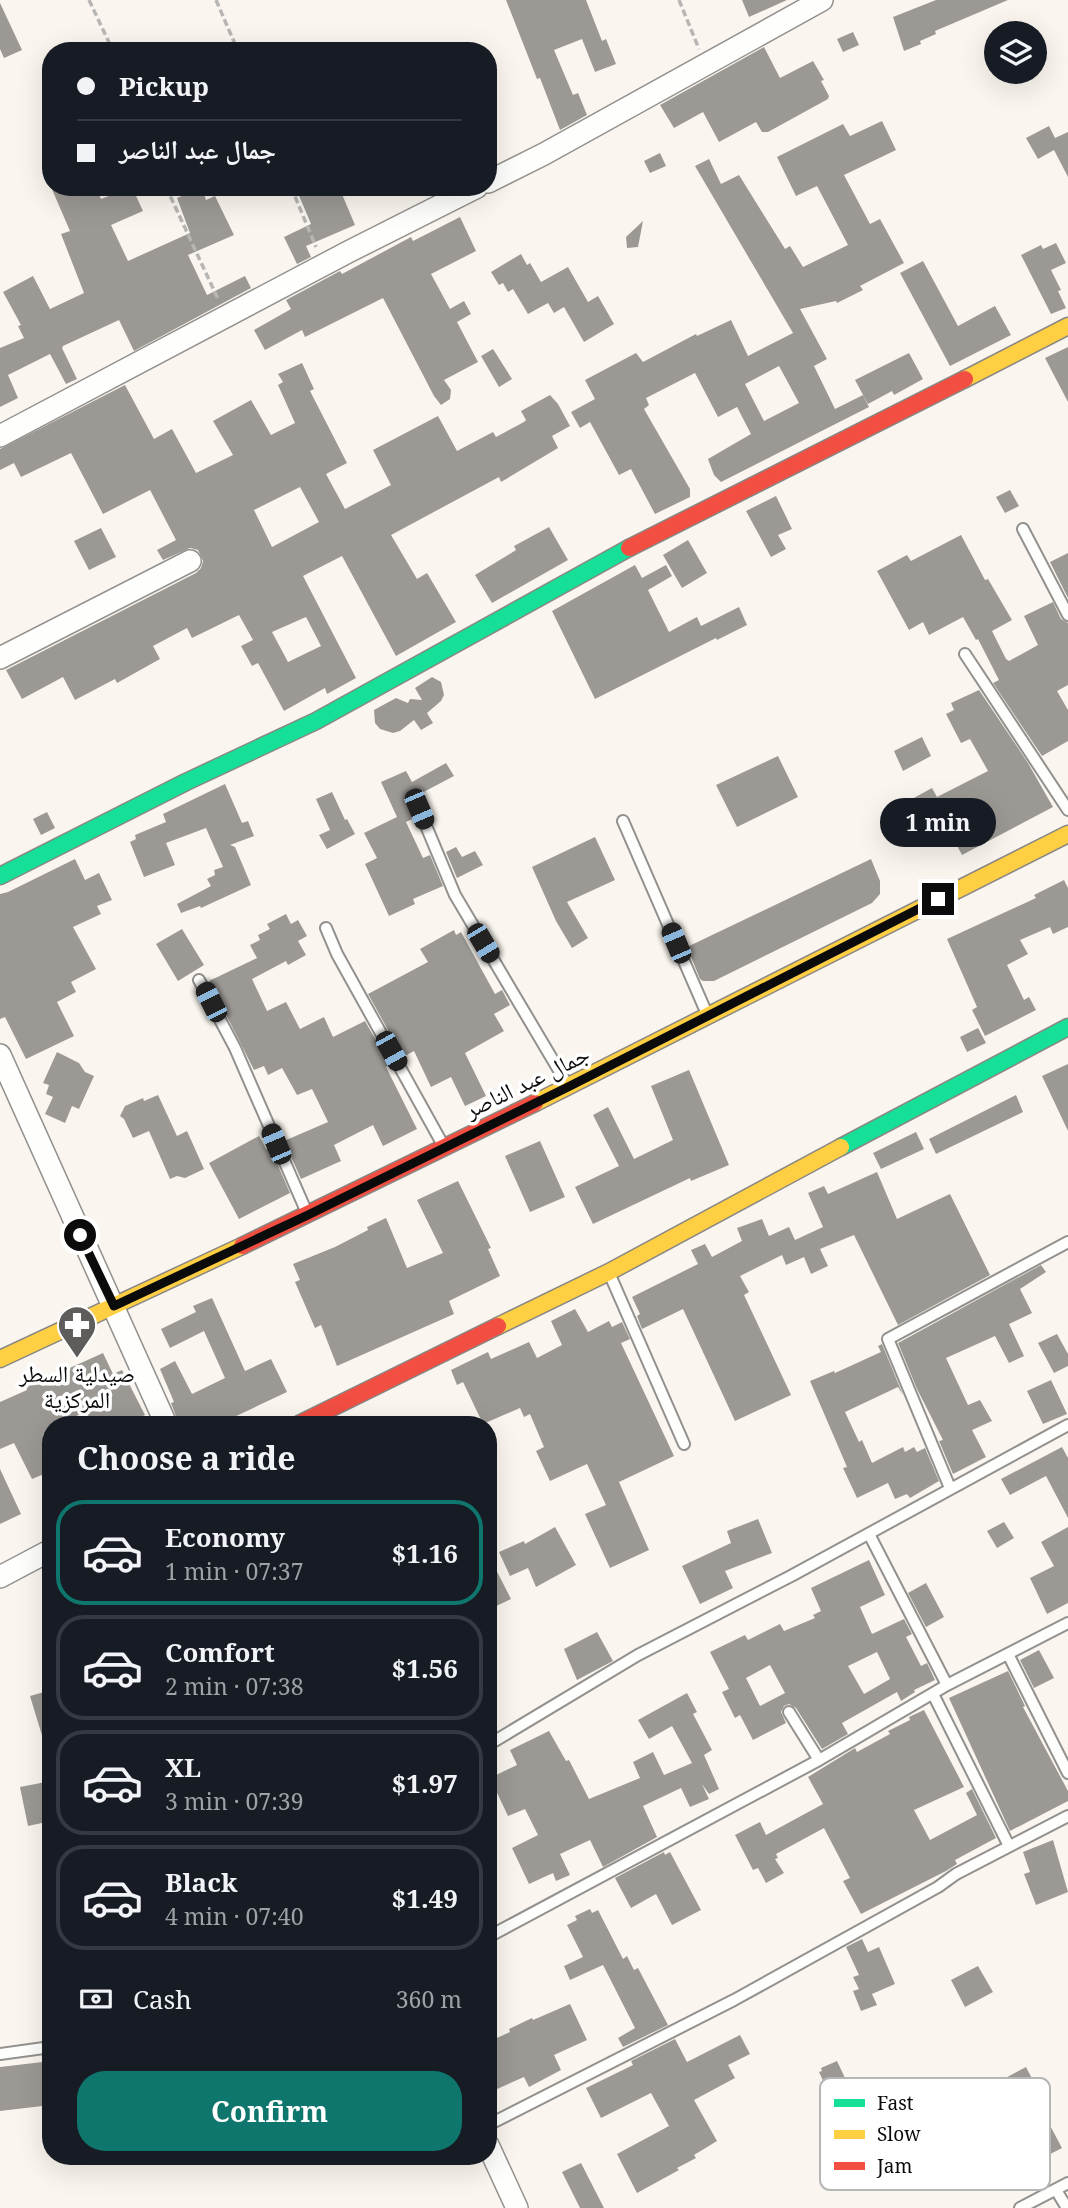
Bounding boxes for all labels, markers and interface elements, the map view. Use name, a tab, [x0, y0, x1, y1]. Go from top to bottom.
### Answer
map controls	[984, 21, 1047, 84]
button: layers	[984, 21, 1047, 84]
text: Pickup	[119, 68, 209, 104]
text: جمال عبد الناصر	[119, 131, 276, 167]
car	[402, 786, 437, 832]
callout: 1 min	[880, 797, 996, 846]
text: 1 min	[905, 806, 971, 838]
route end	[922, 883, 954, 915]
car	[464, 920, 503, 966]
car	[659, 920, 694, 966]
car	[193, 979, 230, 1025]
car	[372, 1028, 411, 1074]
street label: جمال عبد الناصر	[458, 1037, 594, 1126]
car	[259, 1121, 294, 1167]
route start	[64, 1219, 96, 1251]
pharmacy icon: صيدلية السطر المركزية	[56, 1304, 98, 1359]
place label: صيدلية السطر المركزية	[18, 1357, 135, 1415]
text: Choose a ride	[77, 1436, 296, 1479]
text: Economy	[165, 1519, 285, 1555]
icon: car	[81, 1521, 144, 1584]
text: $1.16	[392, 1535, 458, 1571]
text: 1 min · 07:37	[165, 1555, 303, 1587]
text: Comfort	[165, 1634, 275, 1670]
icon: car	[81, 1636, 144, 1699]
text: $1.56	[392, 1650, 458, 1686]
text: 2 min · 07:38	[165, 1670, 303, 1702]
text: XL	[165, 1749, 201, 1785]
icon: car	[81, 1751, 144, 1814]
text: $1.97	[392, 1765, 458, 1801]
text: 3 min · 07:39	[165, 1785, 303, 1817]
text: Black	[165, 1864, 238, 1900]
icon: car	[81, 1866, 144, 1929]
text: $1.49	[392, 1880, 458, 1916]
text: 4 min · 07:40	[165, 1900, 303, 1932]
icon: cash	[77, 1980, 115, 2018]
text: Cash	[133, 1981, 192, 2017]
text: 360 m	[396, 1983, 462, 2015]
button: Confirm	[77, 2071, 462, 2151]
legend	[820, 2078, 1050, 2190]
text: Fast	[877, 2090, 914, 2116]
text: Slow	[877, 2121, 921, 2147]
text: Jam	[876, 2153, 912, 2179]

